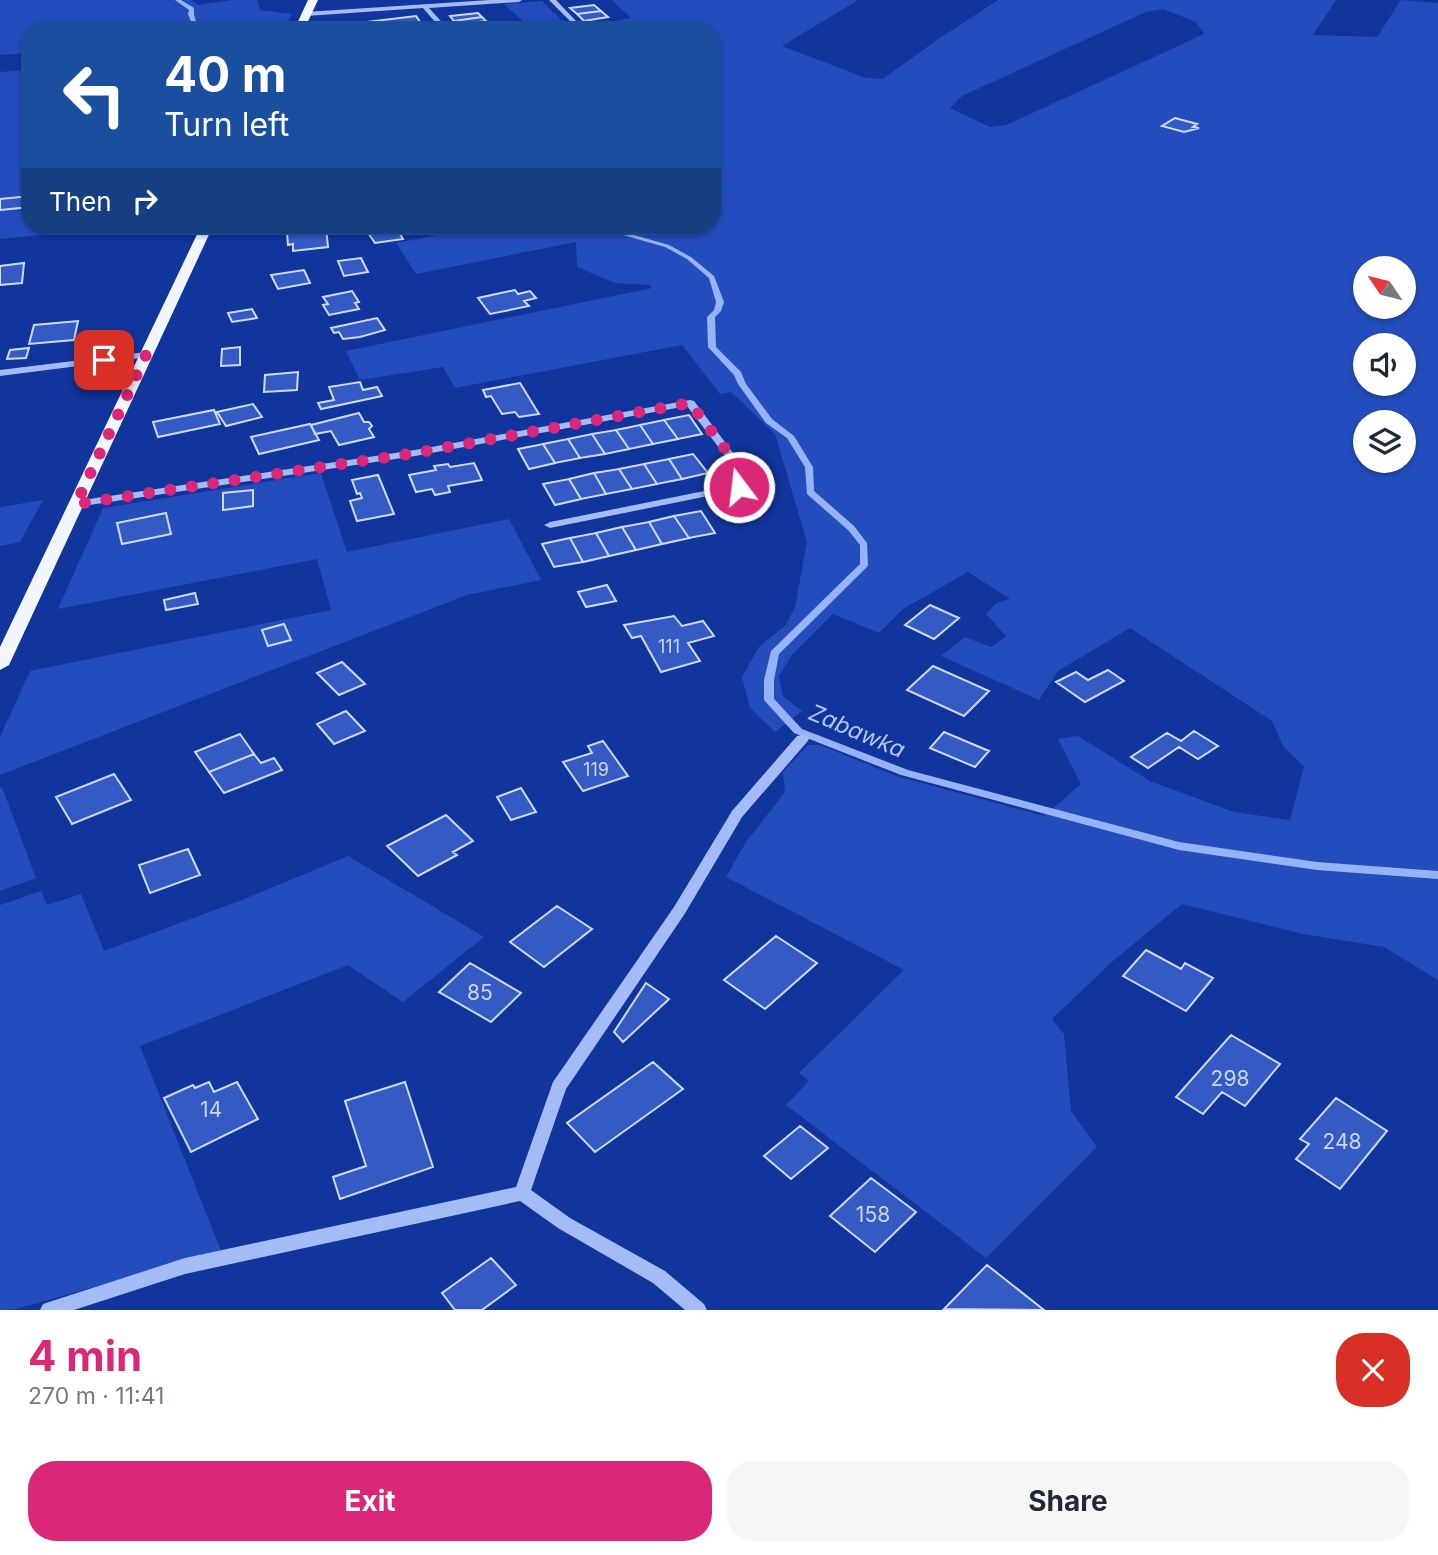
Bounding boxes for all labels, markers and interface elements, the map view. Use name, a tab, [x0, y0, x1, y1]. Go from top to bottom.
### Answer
text: 40 m	[164, 45, 287, 104]
icon: left	[49, 49, 140, 140]
text: Turn left	[164, 105, 289, 144]
icon: right	[126, 182, 164, 220]
text: Then	[49, 186, 112, 217]
north arrow	[1353, 256, 1416, 318]
map controls	[1353, 256, 1416, 473]
pin	[74, 330, 134, 390]
button: sound	[1353, 333, 1416, 396]
icon: arrive	[85, 341, 123, 379]
button: layers	[1353, 410, 1416, 473]
position arrow	[702, 450, 776, 524]
house number: 111	[658, 636, 680, 657]
water label: Zabawka	[805, 698, 909, 764]
house number: 119	[583, 759, 609, 780]
house number: 85	[467, 980, 493, 1005]
house number: 298	[1211, 1066, 1249, 1091]
house number: 14	[200, 1097, 222, 1122]
house number: 248	[1322, 1129, 1362, 1154]
house number: 158	[856, 1202, 890, 1227]
text: 4 min	[28, 1330, 142, 1381]
button: close	[1336, 1333, 1410, 1407]
text: 270 m · 11:41	[28, 1382, 164, 1410]
button: Exit	[28, 1461, 712, 1541]
button: Share	[726, 1461, 1410, 1541]

